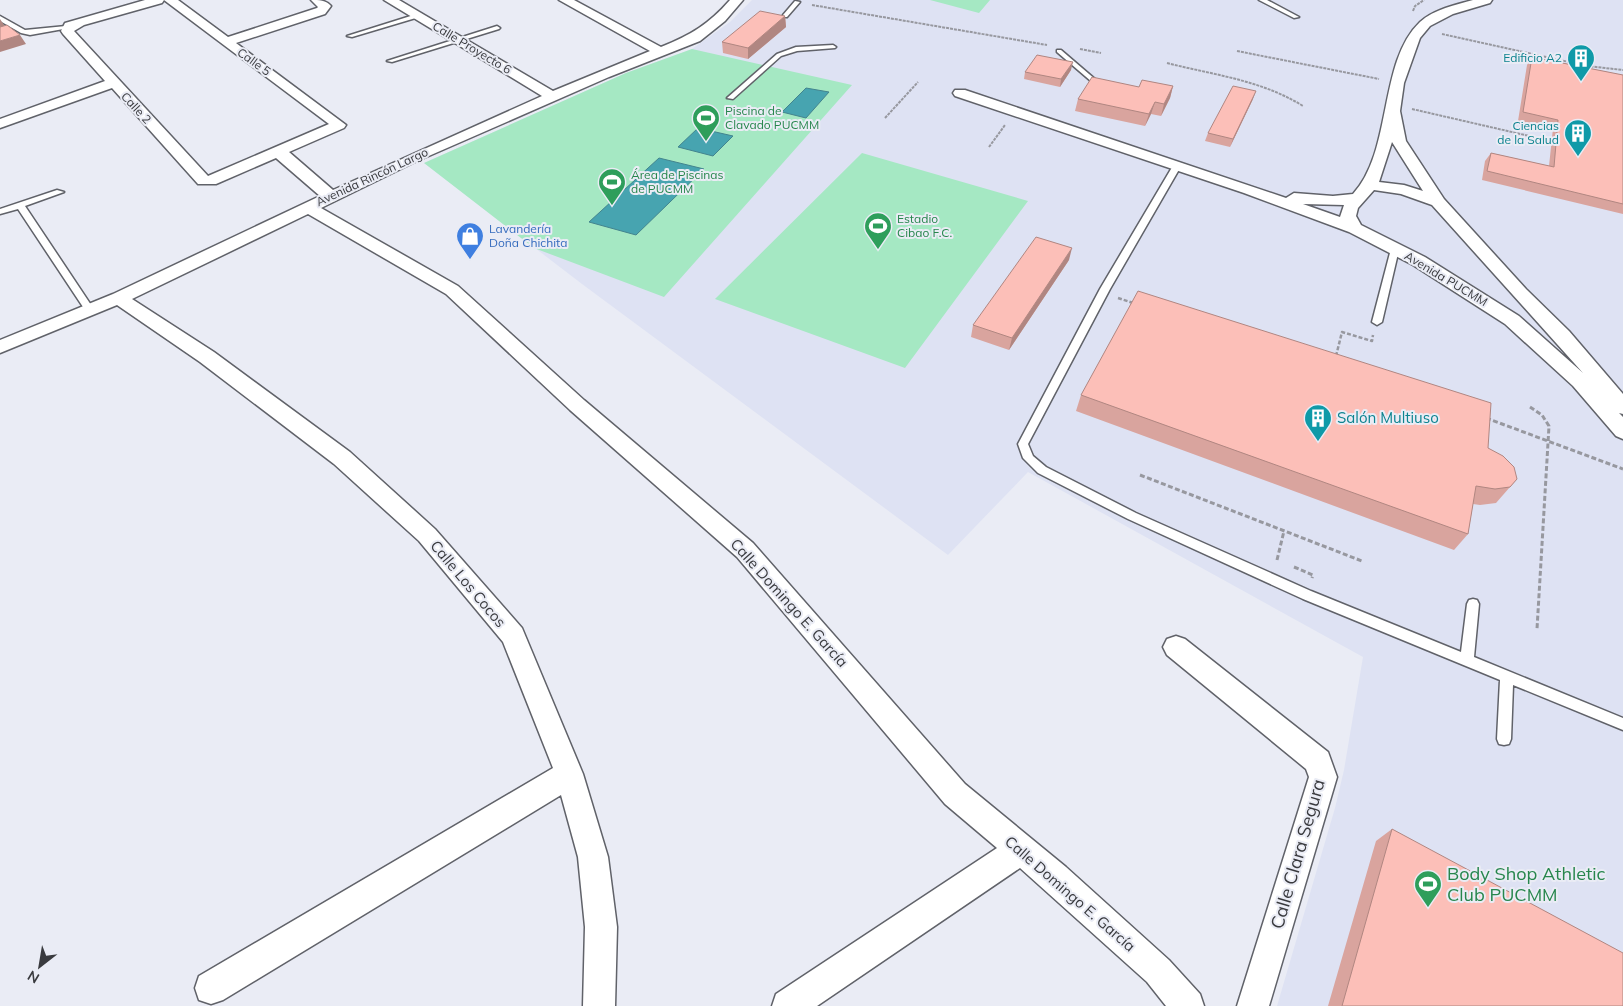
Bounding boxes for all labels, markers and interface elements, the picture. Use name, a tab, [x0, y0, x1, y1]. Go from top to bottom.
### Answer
street label: Calle Proyecto 6	[430, 18, 514, 77]
building icon: Edificio A2	[1566, 43, 1596, 82]
street label: Calle 5	[235, 44, 274, 79]
place label: Edificio A2	[1503, 50, 1562, 65]
street label: Calle 2	[118, 89, 155, 127]
sports icon: Piscina de Clavado PUCMM	[691, 103, 721, 142]
place label: Piscina de Clavado PUCMM	[725, 103, 819, 132]
place label: Ciencias de la Salud	[1497, 118, 1559, 147]
building icon: Ciencias de la Salud	[1563, 118, 1593, 157]
street label: Avenida Rincón Largo	[313, 144, 430, 209]
sports icon: Área de Piscinas de PUCMM	[597, 167, 627, 206]
place label: Área de Piscinas de PUCMM	[631, 167, 723, 196]
sports icon: Estadio Cibao F.C.	[863, 211, 893, 250]
place label: Estadio Cibao F.C.	[897, 211, 952, 240]
shop icon: Lavandería Doña Chichita	[455, 221, 485, 260]
place label: Lavandería Doña Chichita	[489, 221, 568, 250]
street label: Avenida PUCMM	[1402, 248, 1490, 309]
building icon: Salón Multiuso	[1303, 403, 1333, 442]
place label: Salón Multiuso	[1337, 408, 1439, 427]
street label: Calle Domingo E. García	[727, 534, 852, 671]
street label: Calle Los Cocos	[426, 536, 510, 631]
street label: Calle Clara Segura	[1265, 776, 1330, 931]
street label: Calle Domingo E. García	[1001, 832, 1139, 955]
place label: Body Shop Athletic Club PUCMM	[1447, 862, 1606, 906]
sports icon: Body Shop Athletic Club PUCMM	[1413, 869, 1443, 908]
north arrow	[15, 941, 65, 991]
text: N	[24, 967, 42, 988]

